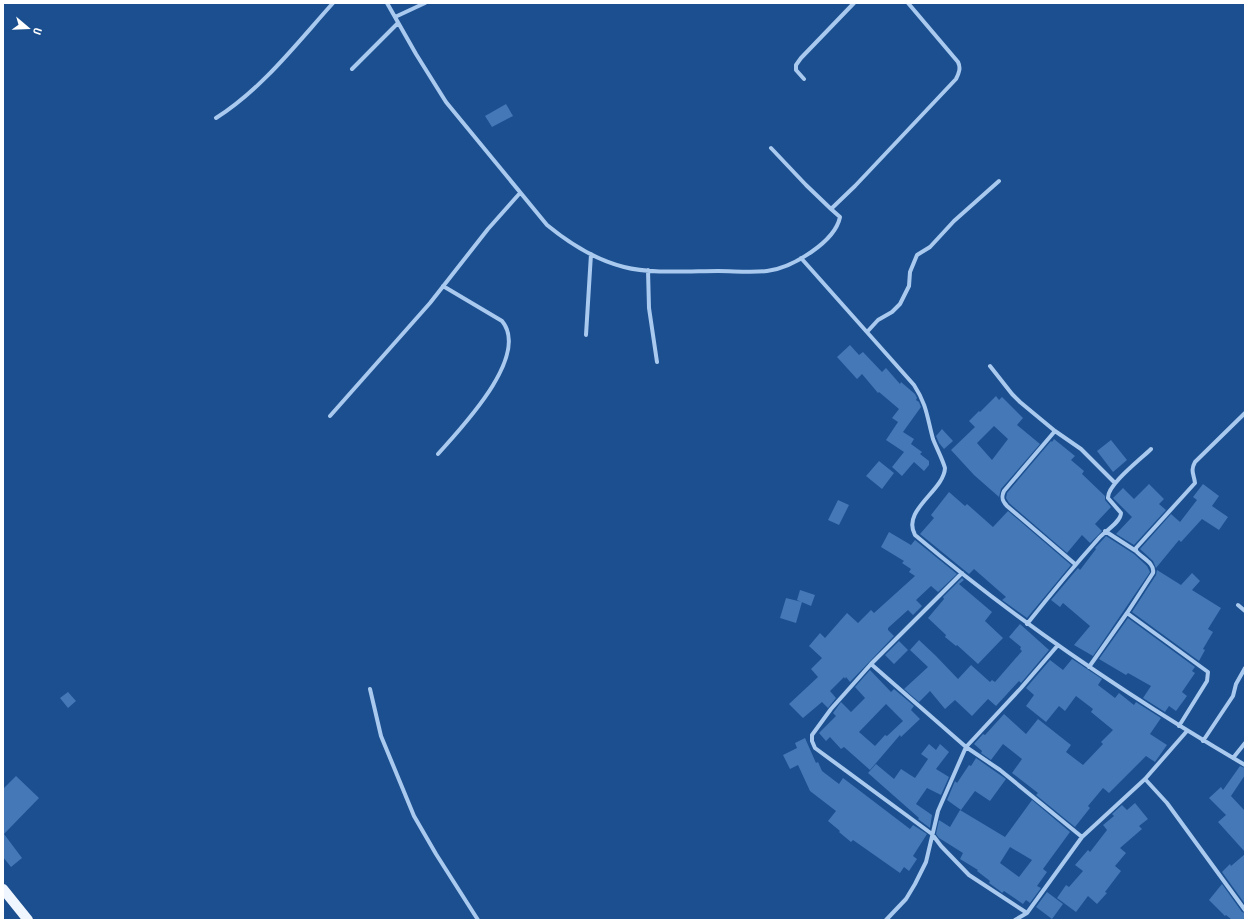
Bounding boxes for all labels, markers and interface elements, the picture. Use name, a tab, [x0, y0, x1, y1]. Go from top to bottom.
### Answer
north arrow	[8, 8, 48, 48]
text: U	[30, 26, 44, 36]

